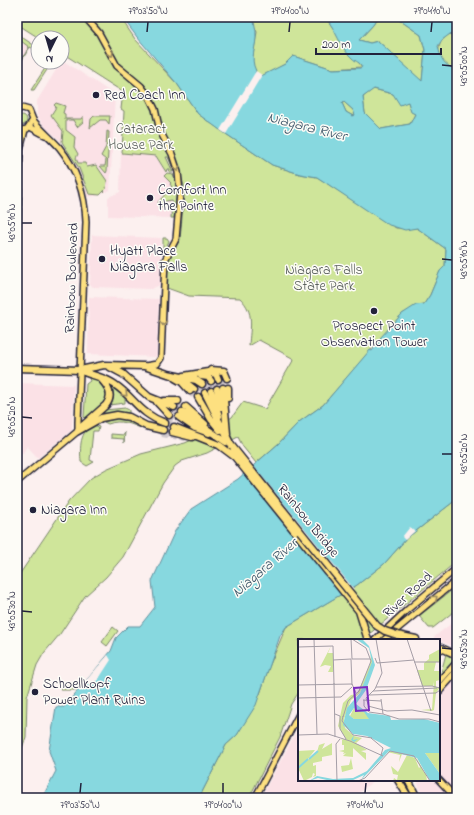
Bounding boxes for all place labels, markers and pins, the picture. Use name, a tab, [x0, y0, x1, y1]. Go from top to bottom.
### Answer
place label: Red Coach Inn	[104, 85, 185, 106]
marker: Red Coach Inn	[91, 90, 101, 100]
place label: Comfort Inn the Pointe	[158, 180, 227, 217]
marker: Comfort Inn the Pointe	[145, 193, 155, 203]
place label: Hyatt Place Niagara Falls	[110, 241, 187, 279]
marker: Hyatt Place Niagara Falls	[97, 254, 107, 264]
marker: Prospect Point Observation Tower	[369, 306, 379, 316]
place label: Prospect Point Observation Tower	[321, 316, 428, 353]
place label: Niagara Inn	[41, 500, 107, 522]
marker: Niagara Inn	[28, 505, 38, 515]
place label: Schoellkopf Power Plant Ruins	[43, 674, 145, 711]
marker: Schoellkopf Power Plant Ruins	[30, 687, 40, 697]

